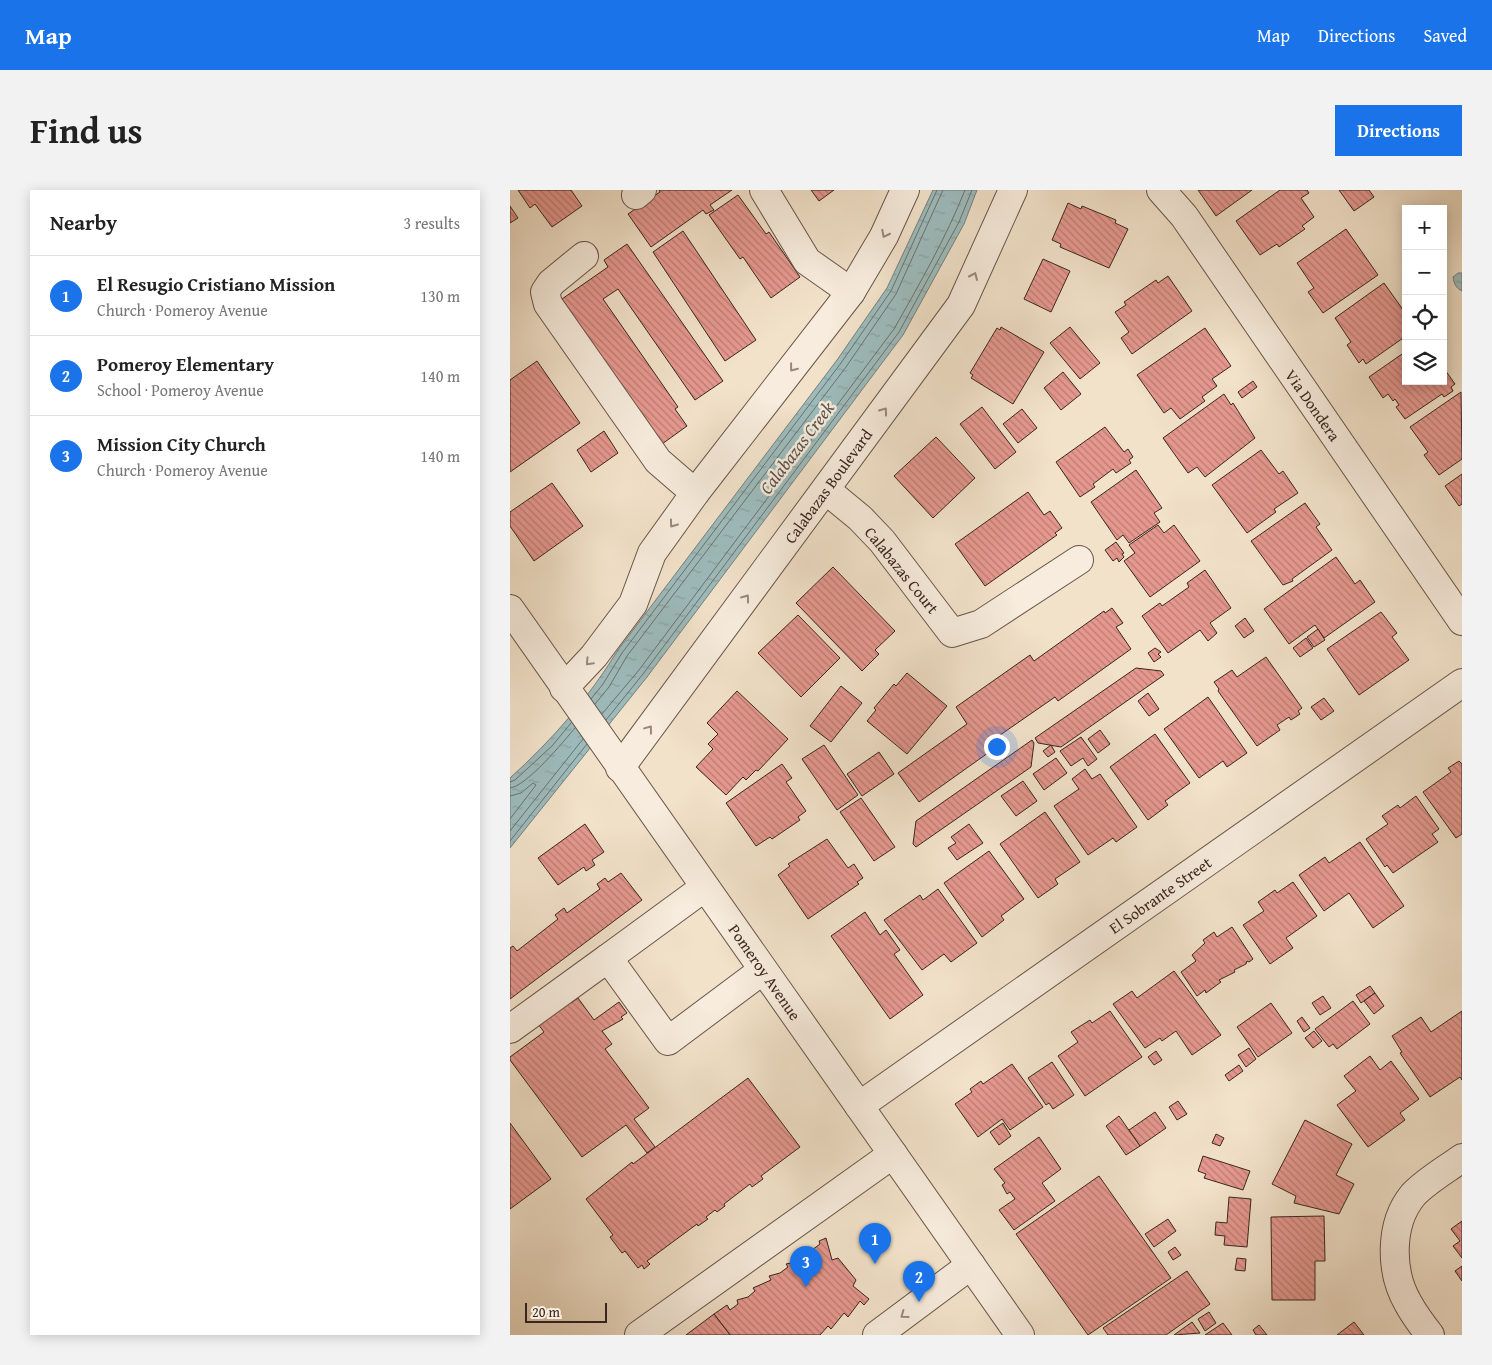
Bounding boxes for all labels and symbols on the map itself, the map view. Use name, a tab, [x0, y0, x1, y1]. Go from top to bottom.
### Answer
one-way arrow	[881, 229, 891, 238]
one-way arrow	[968, 272, 978, 281]
one-way arrow	[790, 362, 798, 371]
street label: Via Dondera	[1279, 364, 1347, 446]
water label: Calabazas Creek	[753, 395, 841, 500]
one-way arrow	[878, 408, 886, 417]
street label: Calabazas Boulevard	[778, 423, 878, 548]
one-way arrow	[670, 518, 679, 528]
street label: Calabazas Court	[859, 521, 945, 619]
one-way arrow	[740, 594, 749, 604]
one-way arrow	[586, 656, 595, 665]
one-way arrow	[644, 726, 652, 735]
your location	[984, 734, 1010, 760]
street label: El Sobrante Street	[1104, 850, 1217, 939]
street label: Pomeroy Avenue	[723, 919, 807, 1025]
pin: 1	[859, 1223, 891, 1264]
pin: 3	[790, 1246, 822, 1287]
pin: 2	[903, 1261, 935, 1302]
scale bar	[525, 1300, 608, 1323]
one-way arrow	[900, 1309, 910, 1318]

